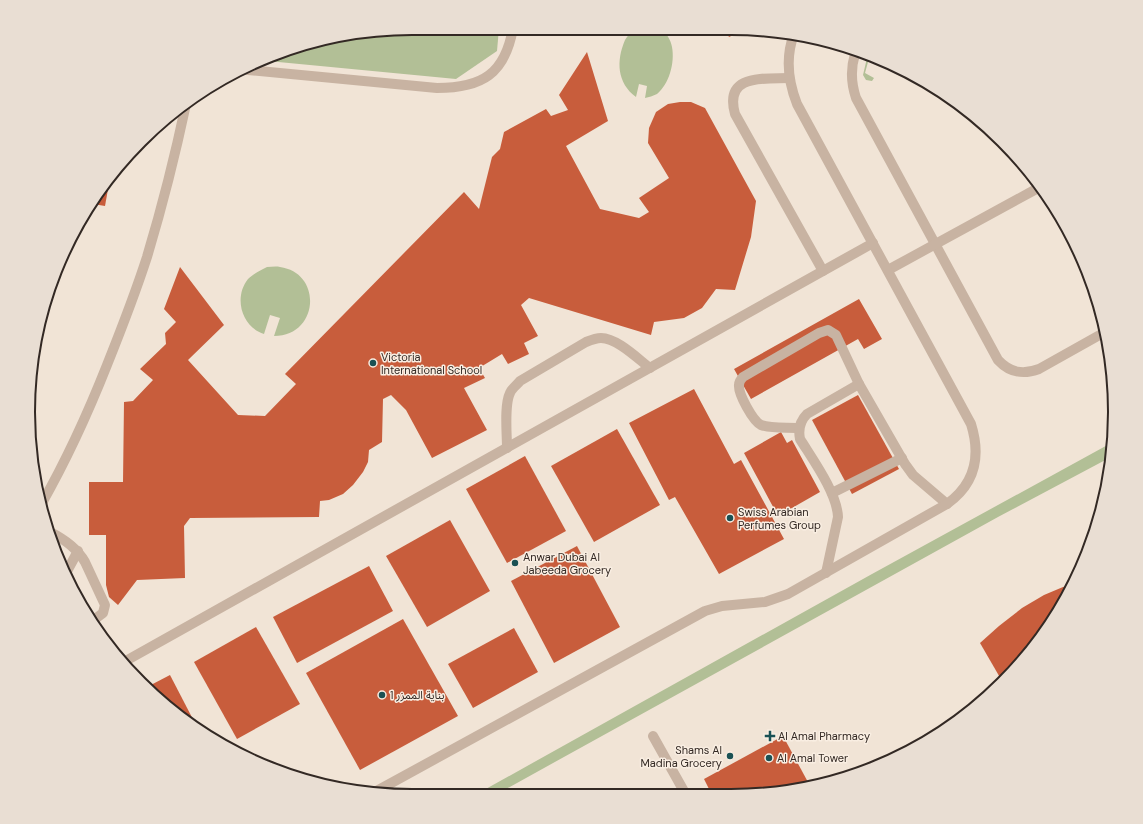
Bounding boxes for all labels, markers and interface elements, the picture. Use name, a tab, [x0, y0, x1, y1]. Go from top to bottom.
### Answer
place label: Victoria International School	[381, 350, 482, 377]
marker: Victoria International School	[368, 358, 378, 368]
place label: Swiss Arabian Perfumes Group	[738, 505, 821, 532]
marker: Swiss Arabian Perfumes Group	[725, 513, 735, 523]
place label: Anwar Dubai Al Jabeeda Grocery	[523, 550, 611, 577]
marker: Anwar Dubai Al Jabeeda Grocery	[510, 558, 520, 568]
place label: بناية الممزر 1	[390, 688, 444, 702]
marker: بناية الممزر 1	[377, 690, 387, 700]
place label: Al Amal Pharmacy	[778, 729, 870, 743]
marker: Al Amal Pharmacy	[765, 731, 775, 741]
place label: Shams Al Madina Grocery	[641, 743, 722, 770]
marker: Shams Al Madina Grocery	[725, 751, 735, 761]
place label: Al Amal Tower	[777, 751, 848, 765]
marker: Al Amal Tower	[764, 753, 774, 763]

